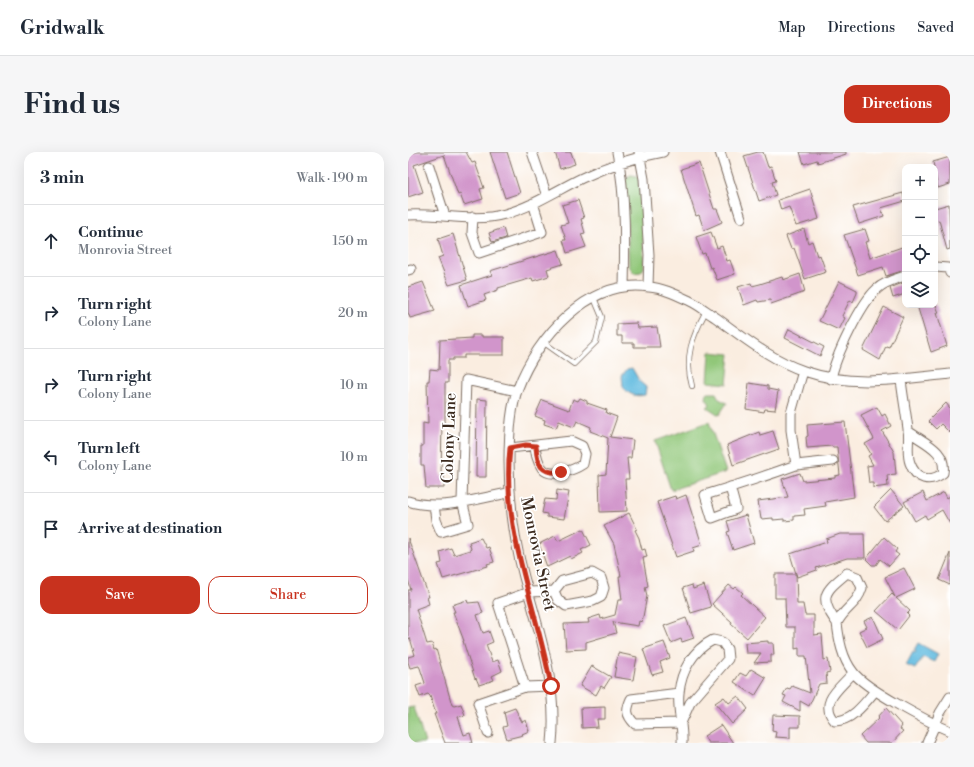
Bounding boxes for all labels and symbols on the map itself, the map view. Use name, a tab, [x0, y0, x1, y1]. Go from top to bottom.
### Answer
street label: Colony Lane	[437, 392, 461, 484]
route end	[552, 463, 570, 481]
street label: Monrovia Street	[516, 495, 560, 613]
route start	[542, 677, 560, 695]

